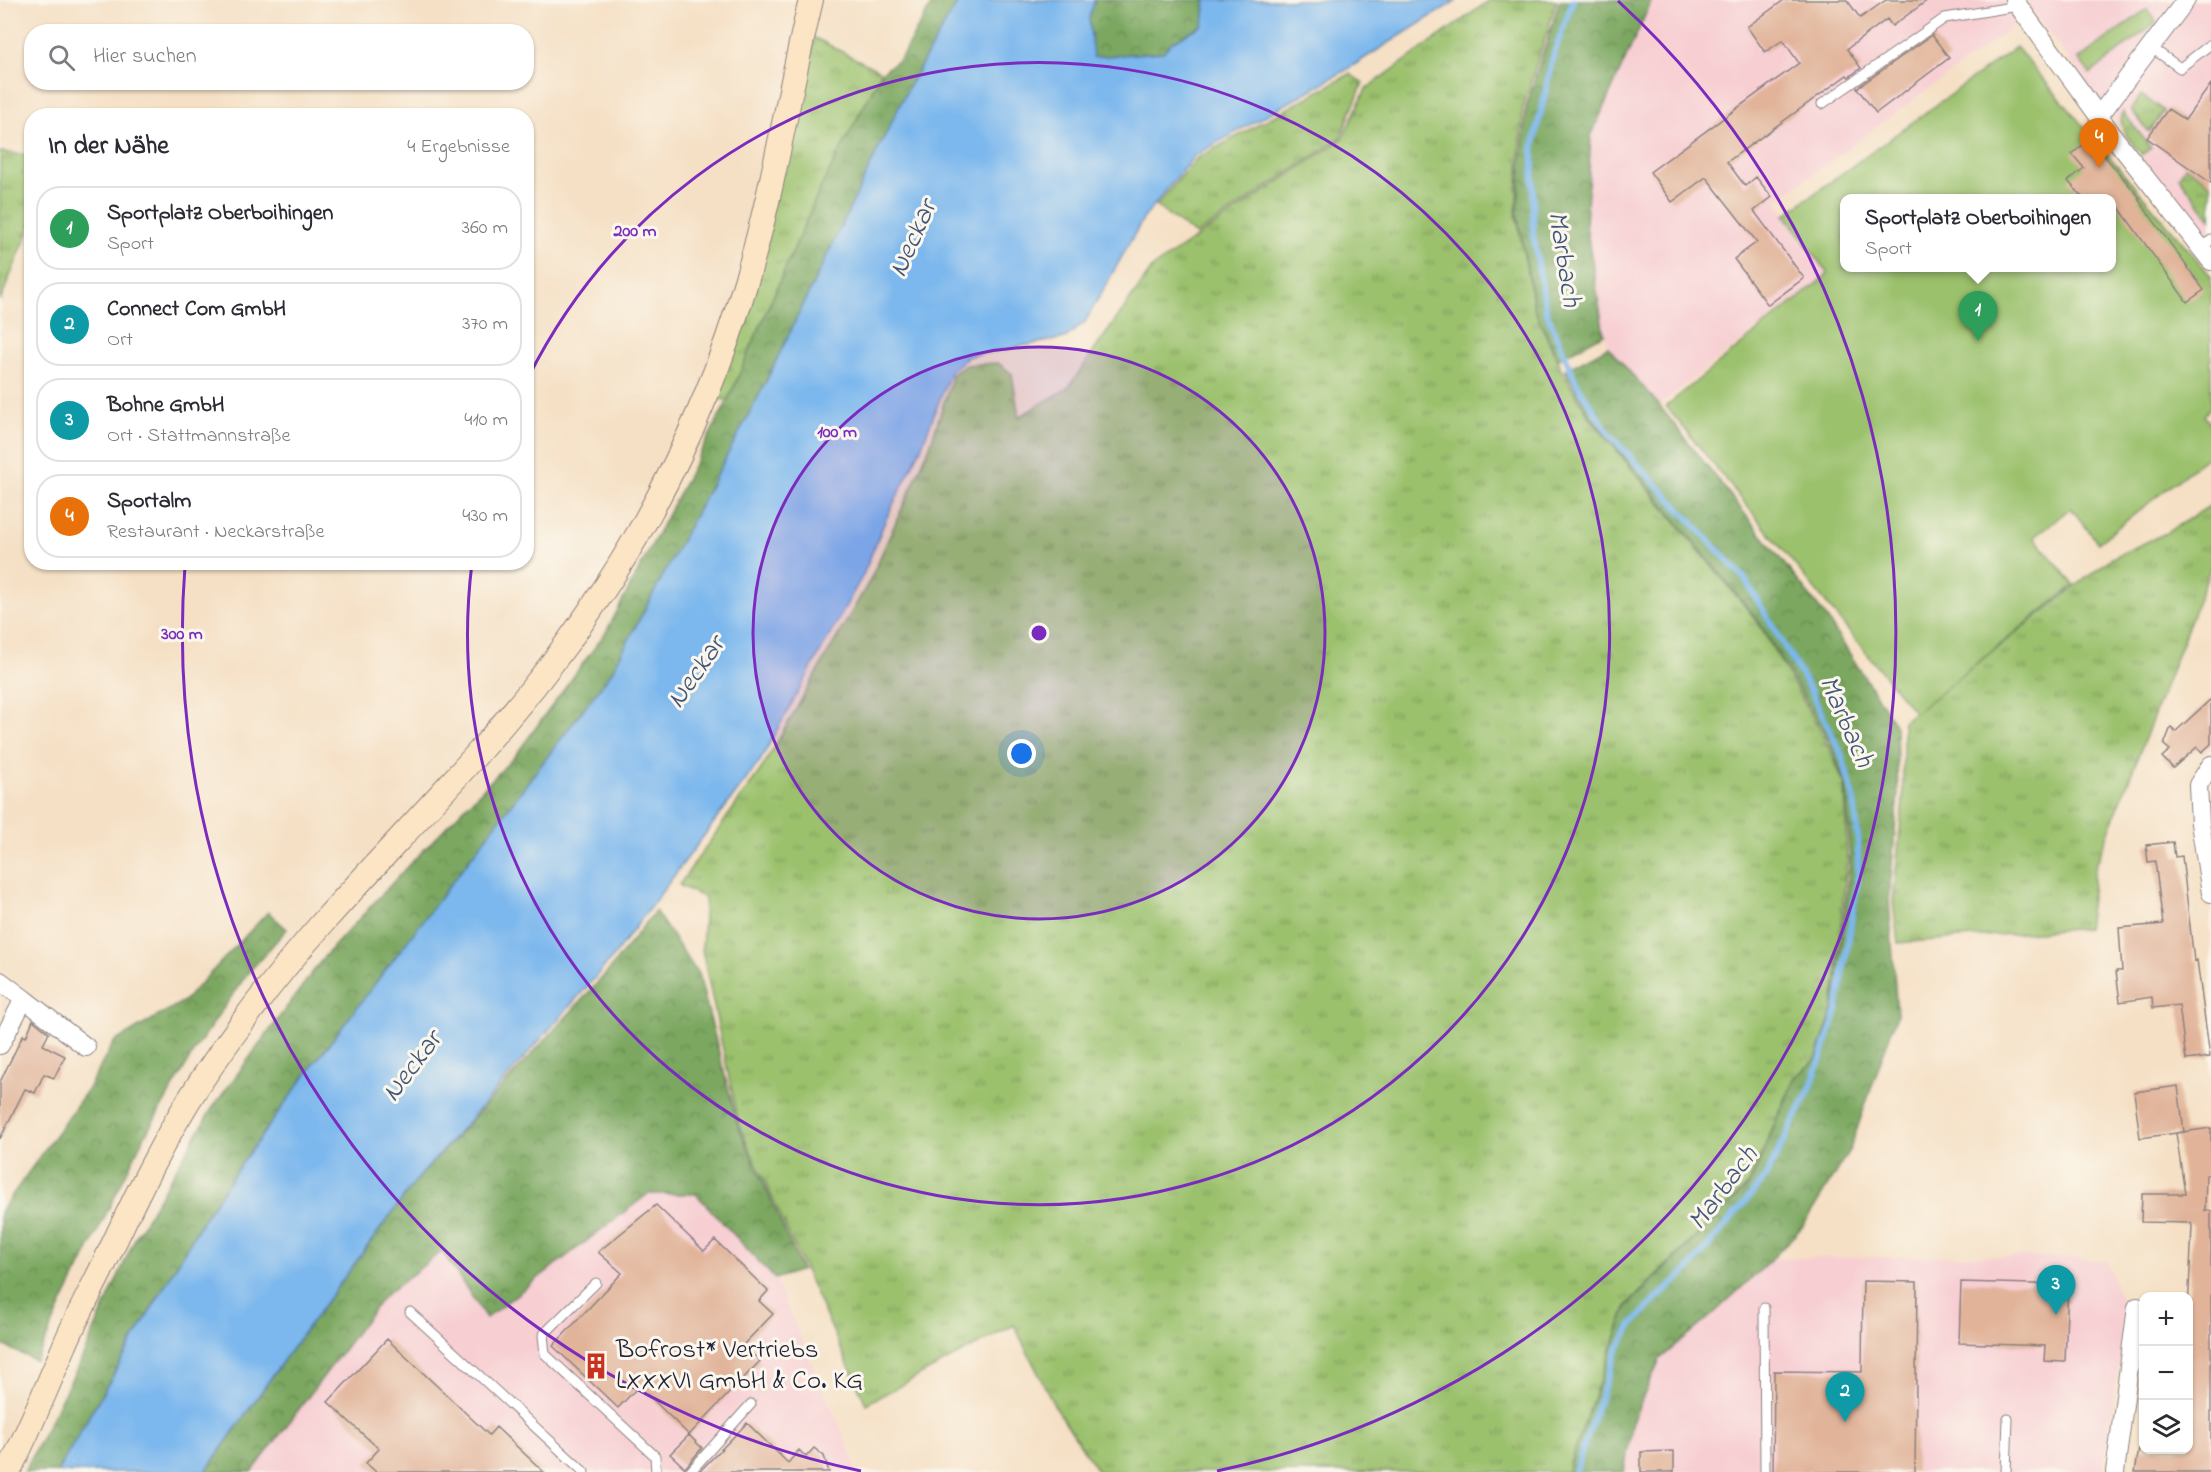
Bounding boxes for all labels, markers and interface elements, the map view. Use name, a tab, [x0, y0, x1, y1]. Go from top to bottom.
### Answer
search box	[24, 24, 534, 90]
icon: search	[45, 41, 78, 74]
text: Hier suchen	[93, 41, 197, 73]
pin: 4	[2080, 118, 2118, 168]
text: In der Nähe	[48, 128, 169, 166]
text: 4 Ergebnisse	[407, 133, 510, 162]
water label: Neckar	[879, 191, 950, 284]
popup	[1840, 194, 2116, 272]
text: Sportplatz Oberboihingen	[107, 198, 333, 230]
text: Sportplatz Oberboihingen	[1865, 203, 2091, 235]
water label: Marbach	[1535, 208, 1591, 311]
text: 1	[66, 214, 73, 243]
text: 360 m	[462, 214, 508, 243]
text: 200 m	[613, 219, 657, 245]
text: Sport	[107, 230, 154, 259]
text: Sport	[1865, 235, 1912, 264]
pin: 1	[1958, 292, 1998, 341]
text: Connect Com GmbH	[107, 294, 286, 326]
text: 2	[65, 310, 74, 339]
text: 370 m	[462, 310, 508, 339]
text: Ort	[107, 326, 133, 355]
text: Bohne GmbH	[107, 390, 225, 422]
text: 3	[65, 406, 74, 435]
text: 410 m	[464, 406, 508, 435]
text: 100 m	[817, 420, 857, 446]
text: Ort · Stattmannstraße	[107, 422, 290, 451]
text: Sportalm	[107, 486, 191, 518]
text: 4	[65, 502, 74, 531]
text: 430 m	[462, 502, 508, 531]
text: Restaurant · Neckarstraße	[107, 518, 324, 547]
text: 300 m	[160, 622, 203, 648]
centre of rings	[1029, 623, 1049, 643]
water label: Neckar	[657, 626, 739, 718]
water label: Marbach	[1807, 670, 1884, 775]
your location	[1007, 739, 1036, 768]
water label: Neckar	[373, 1020, 455, 1111]
water label: Marbach	[1679, 1138, 1770, 1240]
pin: 3	[2036, 1266, 2076, 1315]
map controls	[2139, 1292, 2193, 1454]
button: +	[2139, 1292, 2193, 1346]
place label: Bofrost* Vertriebs LXXXVI GmbH & Co. KG	[615, 1331, 863, 1401]
button: −	[2139, 1346, 2193, 1400]
building icon: Bofrost* Vertriebs LXXXVI GmbH & Co. KG	[581, 1351, 611, 1381]
pin: 2	[1826, 1372, 1864, 1422]
button: layers	[2139, 1400, 2193, 1454]

